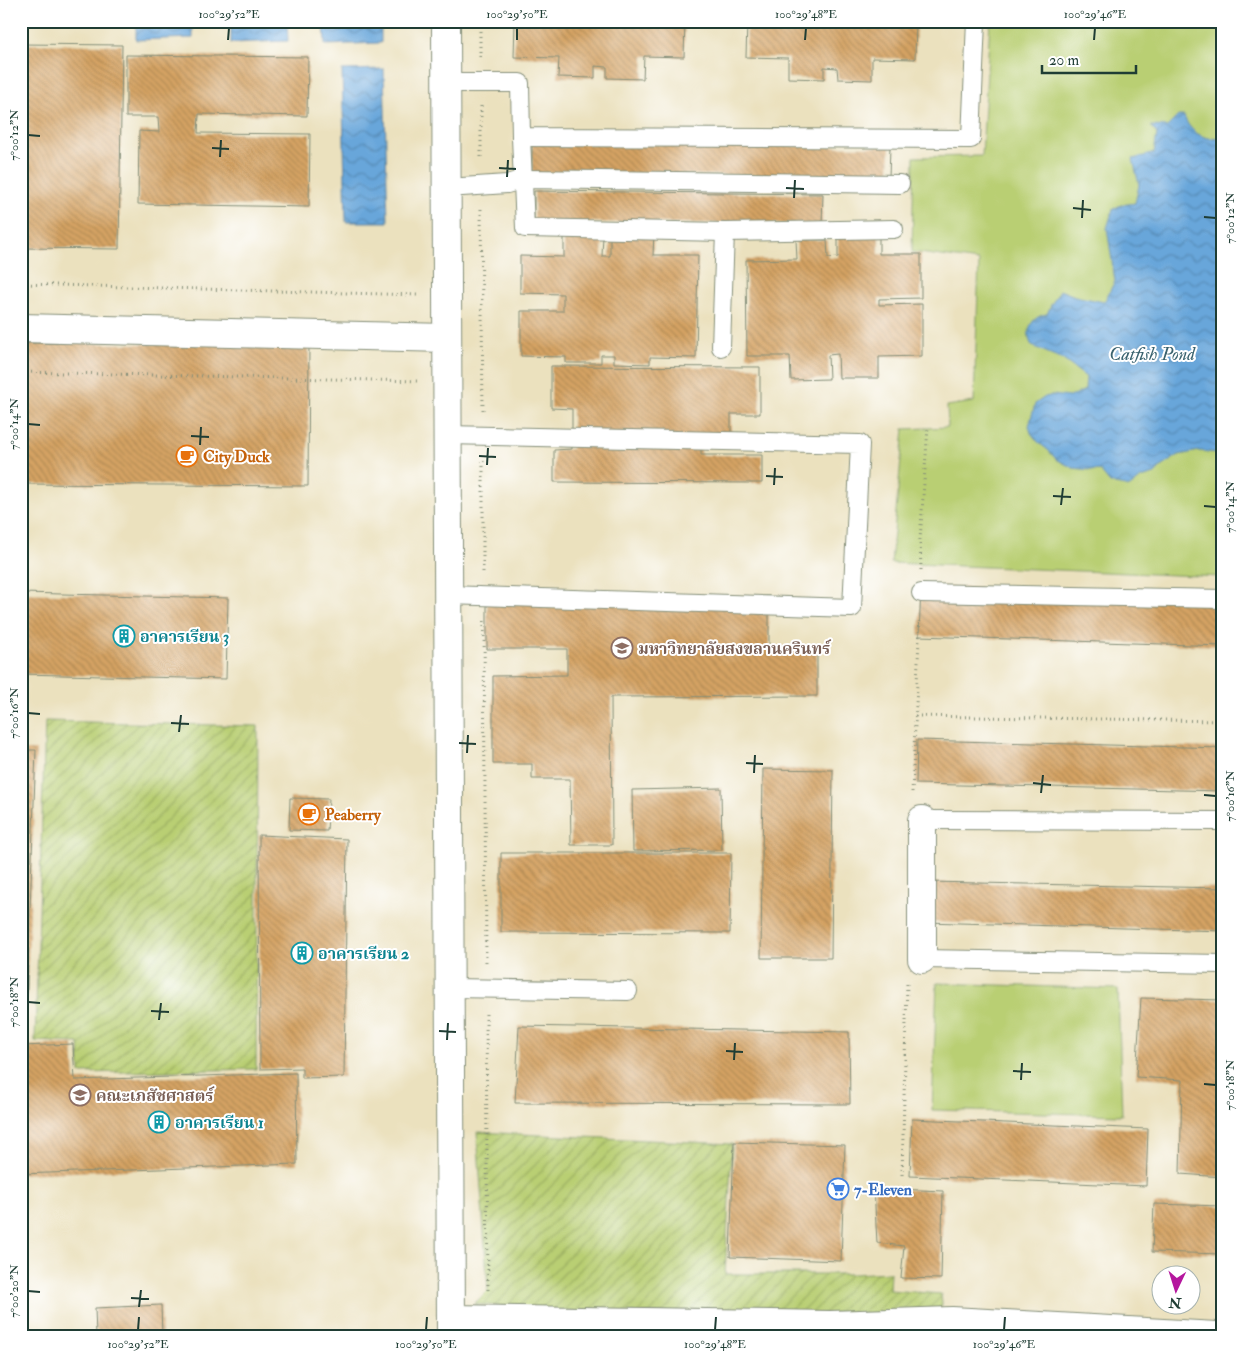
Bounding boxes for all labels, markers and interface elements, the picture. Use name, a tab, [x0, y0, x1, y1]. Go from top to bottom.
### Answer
text: 100°29'52"E	[198, 7, 260, 22]
text: 100°29'50"E	[486, 7, 548, 22]
text: 100°29'48"E	[775, 7, 837, 22]
text: 100°29'46"E	[1064, 7, 1127, 22]
scale bar	[1042, 42, 1135, 74]
text: 20 m	[1049, 51, 1079, 70]
text: 7°00'12"N	[7, 109, 22, 161]
text: 7°00'12"N	[1223, 192, 1238, 244]
water label: Catfish Pond	[1109, 343, 1196, 366]
text: 7°00'14"N	[7, 398, 22, 450]
cafe icon: City Duck	[175, 444, 199, 468]
place label: City Duck	[203, 447, 270, 468]
text: 7°00'14"N	[1223, 481, 1238, 533]
building icon: อาคารเรียน 3	[112, 624, 136, 648]
place label: อาคารเรียน 3	[140, 627, 229, 647]
school or university icon: มหาวิทยาลัยสงขลานครินทร์	[610, 636, 634, 660]
place label: มหาวิทยาลัยสงขลานครินทร์	[638, 639, 832, 659]
text: 7°00'16"N	[7, 687, 22, 739]
text: 7°00'16"N	[1223, 770, 1238, 822]
cafe icon: Peaberry	[297, 802, 321, 826]
place label: Peaberry	[325, 805, 382, 826]
building icon: อาคารเรียน 2	[290, 941, 314, 965]
place label: อาคารเรียน 2	[318, 944, 409, 964]
text: 7°00'18"N	[7, 976, 22, 1028]
text: 7°00'18"N	[1223, 1059, 1238, 1111]
school or university icon: คณะเภสัชศาสตร์	[68, 1083, 92, 1107]
place label: คณะเภสัชศาสตร์	[96, 1086, 215, 1106]
building icon: อาคารเรียน 1	[147, 1110, 171, 1134]
place label: อาคารเรียน 1	[175, 1113, 264, 1133]
supermarket icon: 7-Eleven	[826, 1177, 850, 1201]
place label: 7-Eleven	[854, 1180, 913, 1200]
text: 7°00'20"N	[7, 1264, 22, 1318]
north arrow	[1152, 1264, 1202, 1314]
text: N	[1168, 1294, 1183, 1311]
text: 100°29'52"E	[107, 1337, 169, 1352]
text: 100°29'50"E	[395, 1337, 457, 1352]
text: 100°29'48"E	[684, 1337, 746, 1352]
text: 100°29'46"E	[973, 1337, 1036, 1352]

